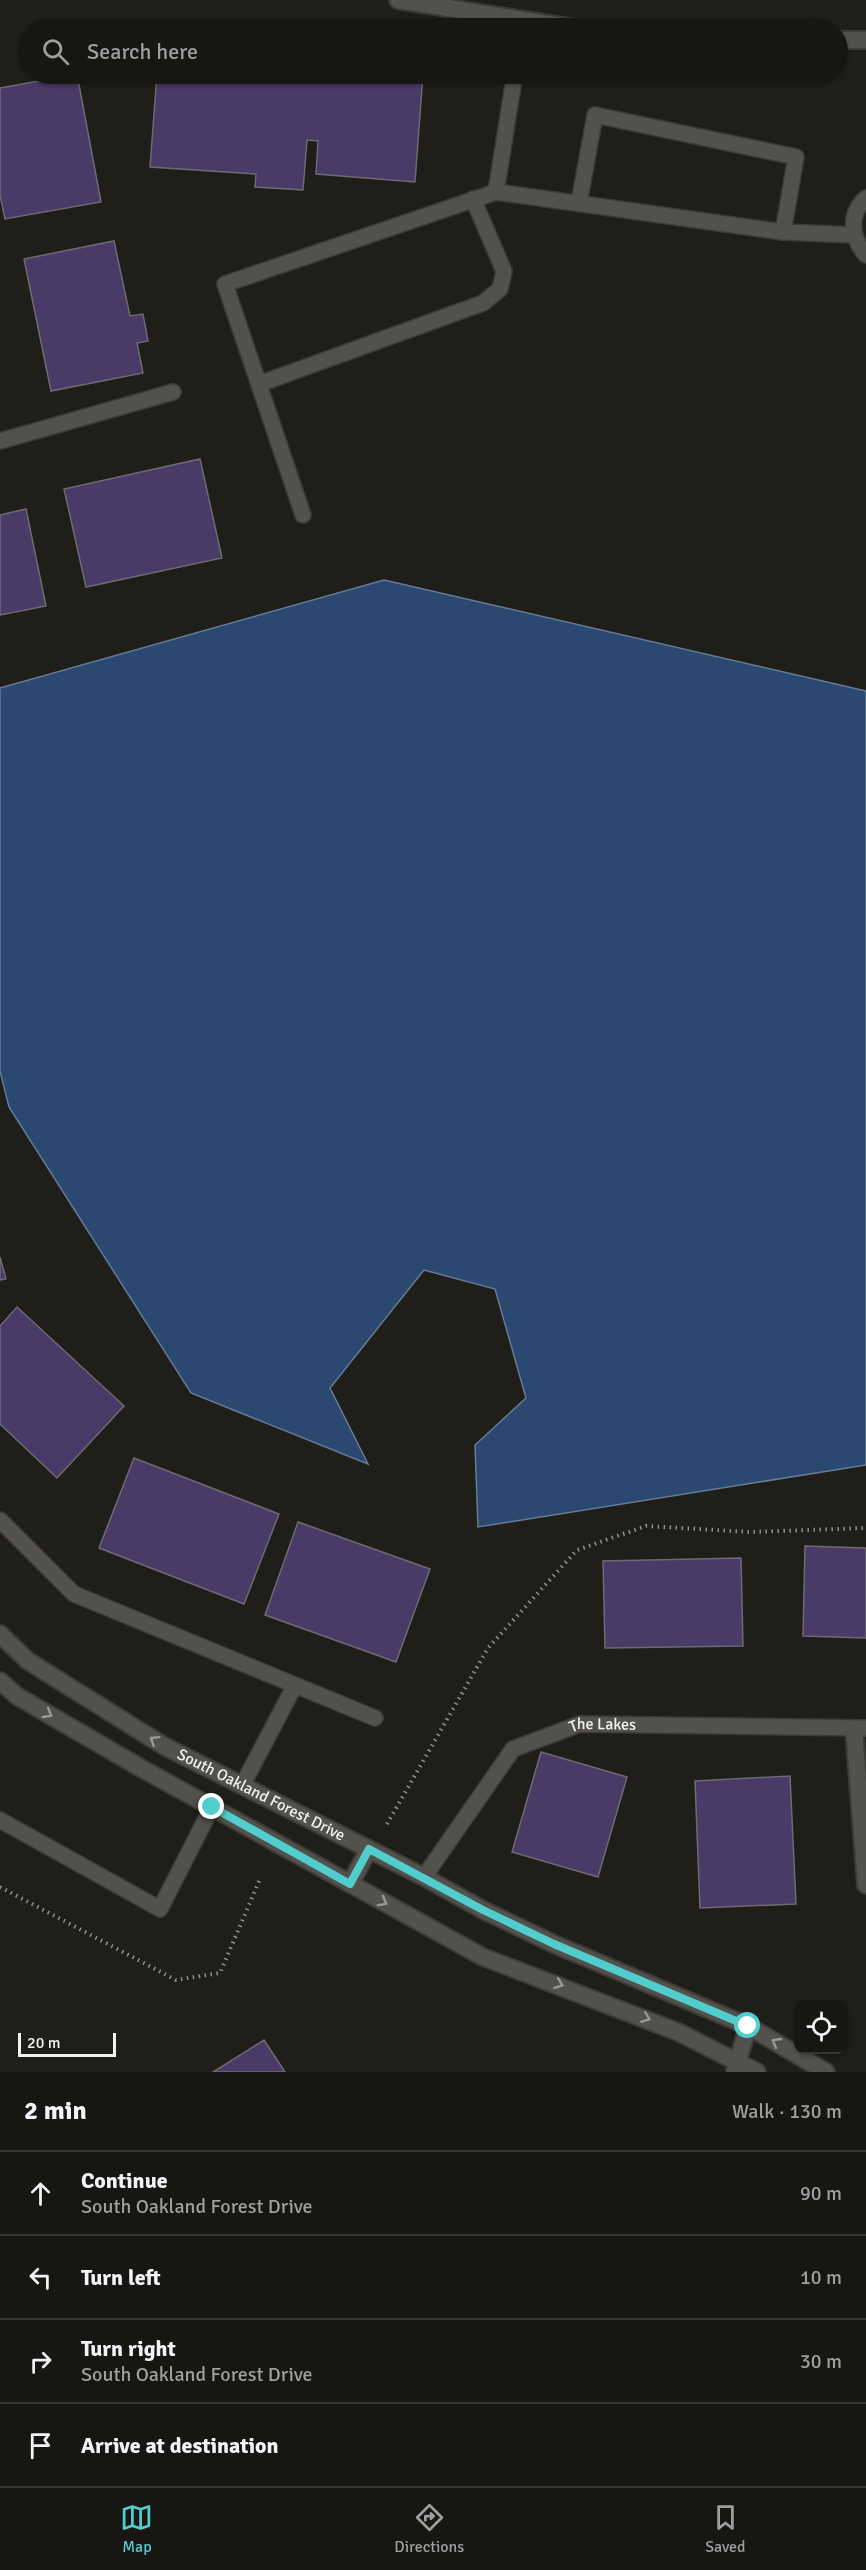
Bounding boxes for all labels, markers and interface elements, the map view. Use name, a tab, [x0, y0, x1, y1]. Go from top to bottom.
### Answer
search box	[18, 18, 848, 84]
icon: search	[39, 35, 72, 68]
text: Search here	[87, 38, 198, 65]
one-way arrow	[42, 1707, 52, 1718]
street label: The Lakes	[566, 1714, 636, 1737]
one-way arrow	[149, 1736, 160, 1747]
street label: South Oakland Forest Drive	[174, 1744, 348, 1846]
route end	[198, 1793, 224, 1819]
one-way arrow	[377, 1895, 387, 1906]
one-way arrow	[553, 1977, 564, 1990]
map controls	[794, 2000, 848, 2054]
button: locate	[794, 2000, 848, 2054]
one-way arrow	[639, 2011, 650, 2023]
route start	[734, 2012, 760, 2038]
scale bar	[18, 2030, 116, 2058]
text: 20 m	[27, 2033, 61, 2053]
one-way arrow	[772, 2038, 782, 2050]
text: 2 min	[24, 2095, 87, 2127]
text: Walk · 130 m	[732, 2099, 842, 2124]
text: Continue	[81, 2167, 168, 2194]
icon: ahead	[24, 2177, 57, 2210]
text: 90 m	[800, 2181, 842, 2206]
text: South Oakland Forest Drive	[81, 2194, 313, 2219]
icon: left	[24, 2261, 57, 2294]
text: Turn left	[81, 2264, 161, 2291]
text: 10 m	[800, 2265, 842, 2290]
text: Turn right	[81, 2335, 176, 2362]
icon: right	[24, 2345, 57, 2378]
text: 30 m	[800, 2349, 842, 2374]
text: South Oakland Forest Drive	[81, 2362, 313, 2387]
icon: arrive	[24, 2429, 57, 2462]
text: Arrive at destination	[81, 2432, 278, 2459]
tab: Map	[120, 2501, 153, 2557]
tab: Directions	[394, 2501, 464, 2557]
tab: Saved	[705, 2501, 746, 2557]

